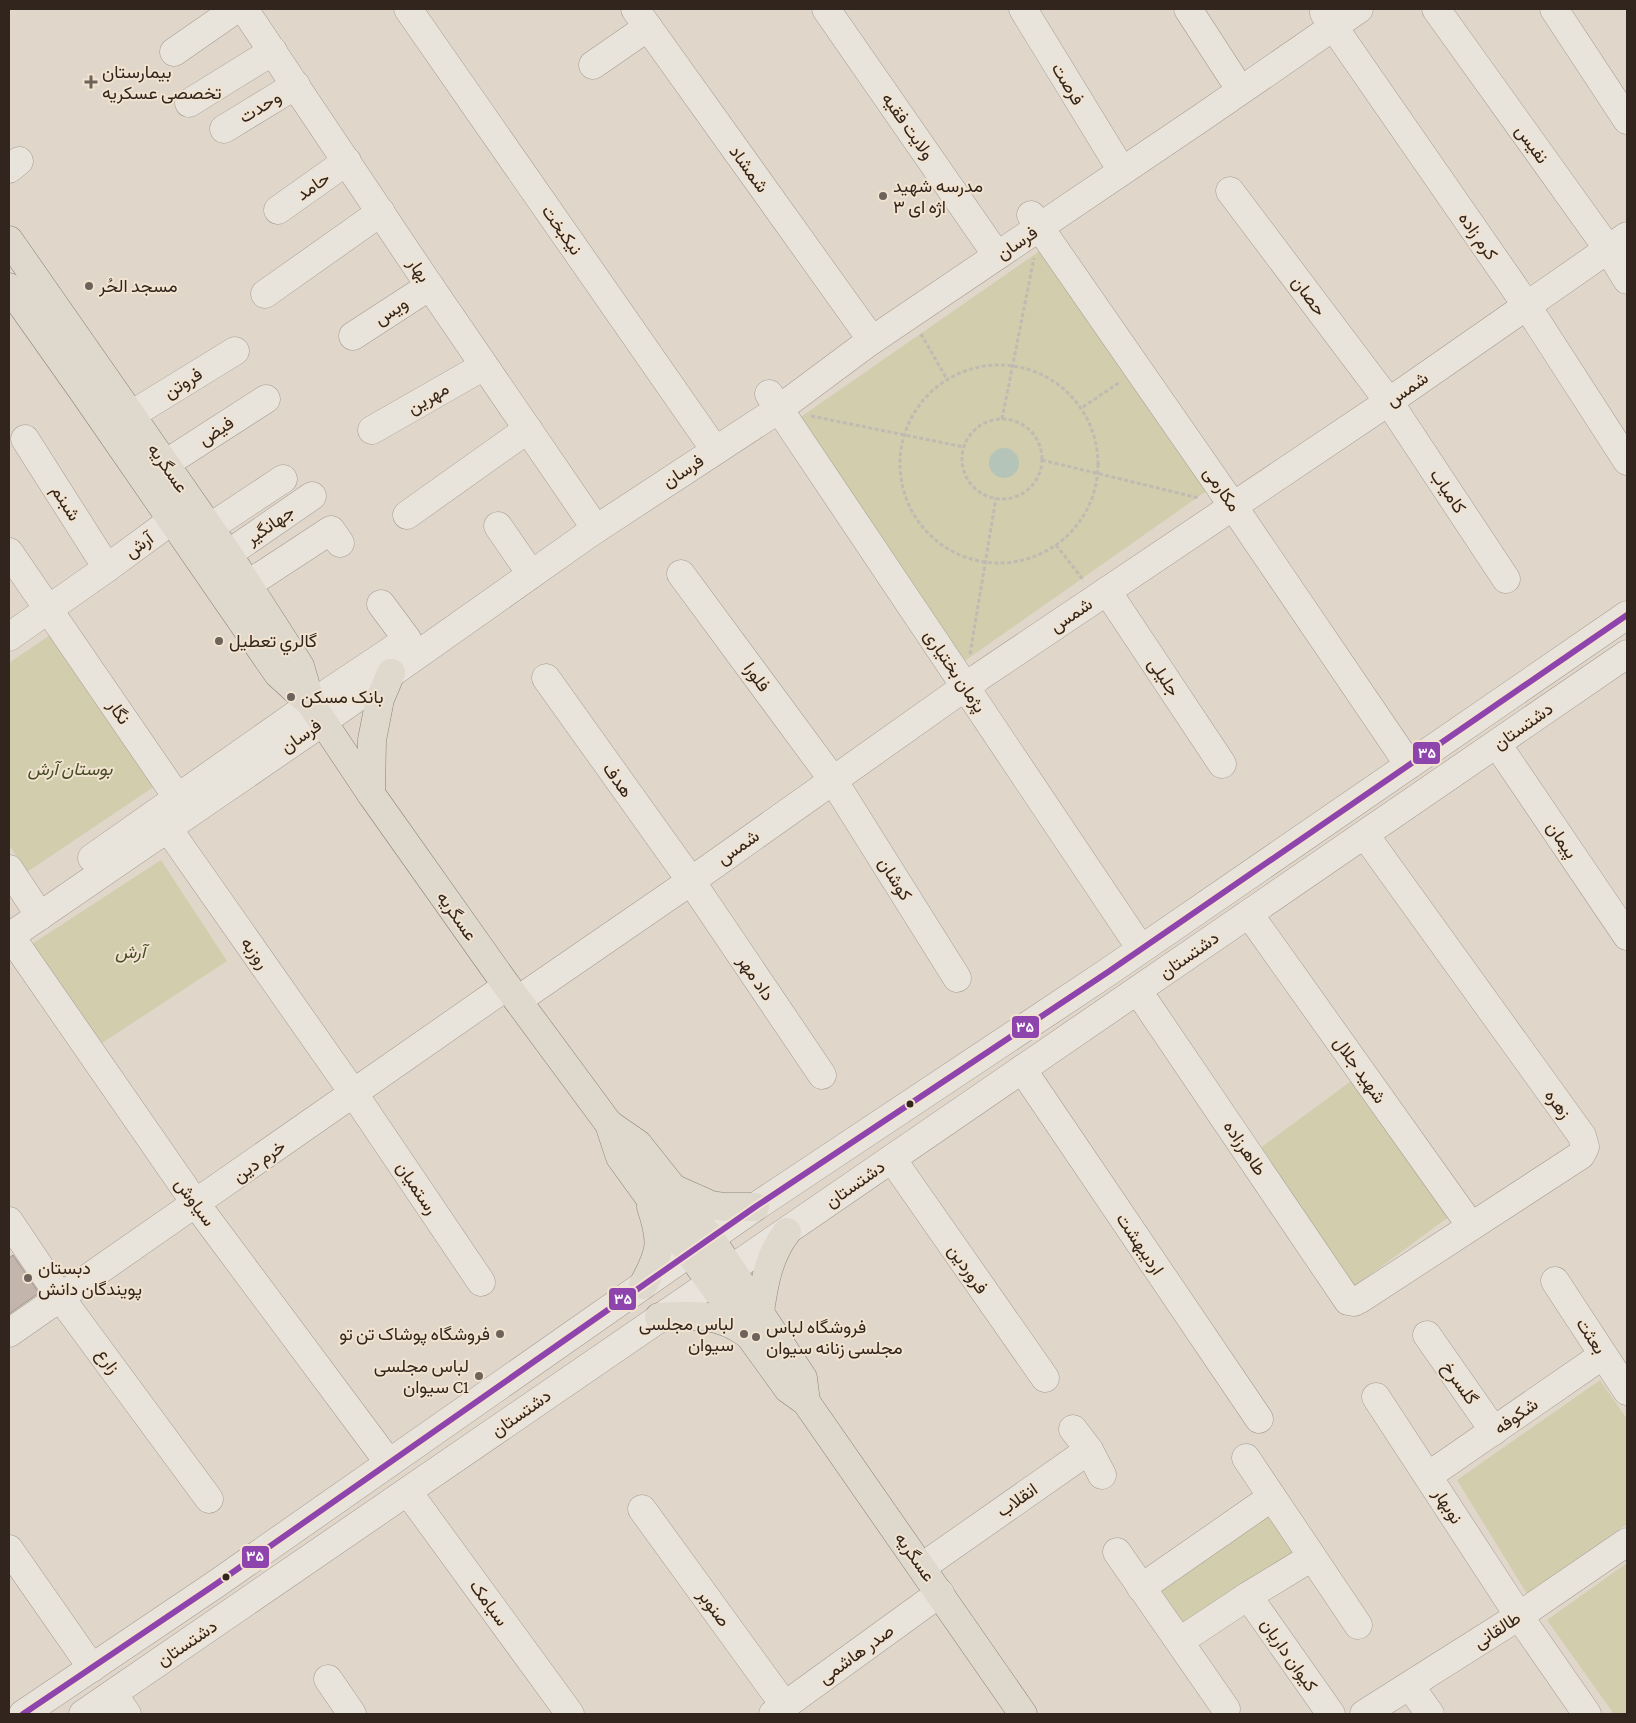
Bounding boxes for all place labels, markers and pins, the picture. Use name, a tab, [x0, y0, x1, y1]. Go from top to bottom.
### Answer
place label: بیمارستان تخصصی عسکریه	[102, 62, 221, 104]
marker: بیمارستان تخصصی عسکریه	[84, 75, 98, 89]
place label: مدرسه شهید اژه ای ۳	[893, 176, 983, 218]
marker: مدرسه شهید اژه ای ۳	[877, 190, 889, 202]
place label: مسجد الحُر	[98, 276, 178, 297]
marker: مسجد الحُر	[83, 280, 95, 292]
place label: گالري تعطيل	[229, 631, 317, 656]
marker: گالري تعطيل	[213, 635, 225, 647]
place label: بانک مسکن	[301, 687, 383, 708]
marker: بانک مسکن	[285, 691, 297, 703]
unlabelled marker	[905, 1099, 915, 1109]
place label: دبستان پویندگان دانش	[38, 1258, 142, 1301]
marker: دبستان پویندگان دانش	[22, 1272, 34, 1284]
place label: لباس مجلسی سیوان	[639, 1314, 734, 1356]
place label: فروشگاه لباس مجلسی زنانه سیوان	[766, 1317, 903, 1359]
place label: فروشگاه پوشاک تن تو	[339, 1324, 490, 1346]
marker: فروشگاه پوشاک تن تو	[494, 1328, 506, 1340]
marker: لباس مجلسی سیوان	[738, 1328, 750, 1340]
marker: فروشگاه لباس مجلسی زنانه سیوان	[750, 1331, 762, 1343]
place label: لباس مجلسی سیوان C1	[374, 1356, 469, 1398]
marker: لباس مجلسی سیوان C1	[473, 1370, 485, 1382]
unlabelled marker	[221, 1572, 231, 1582]

